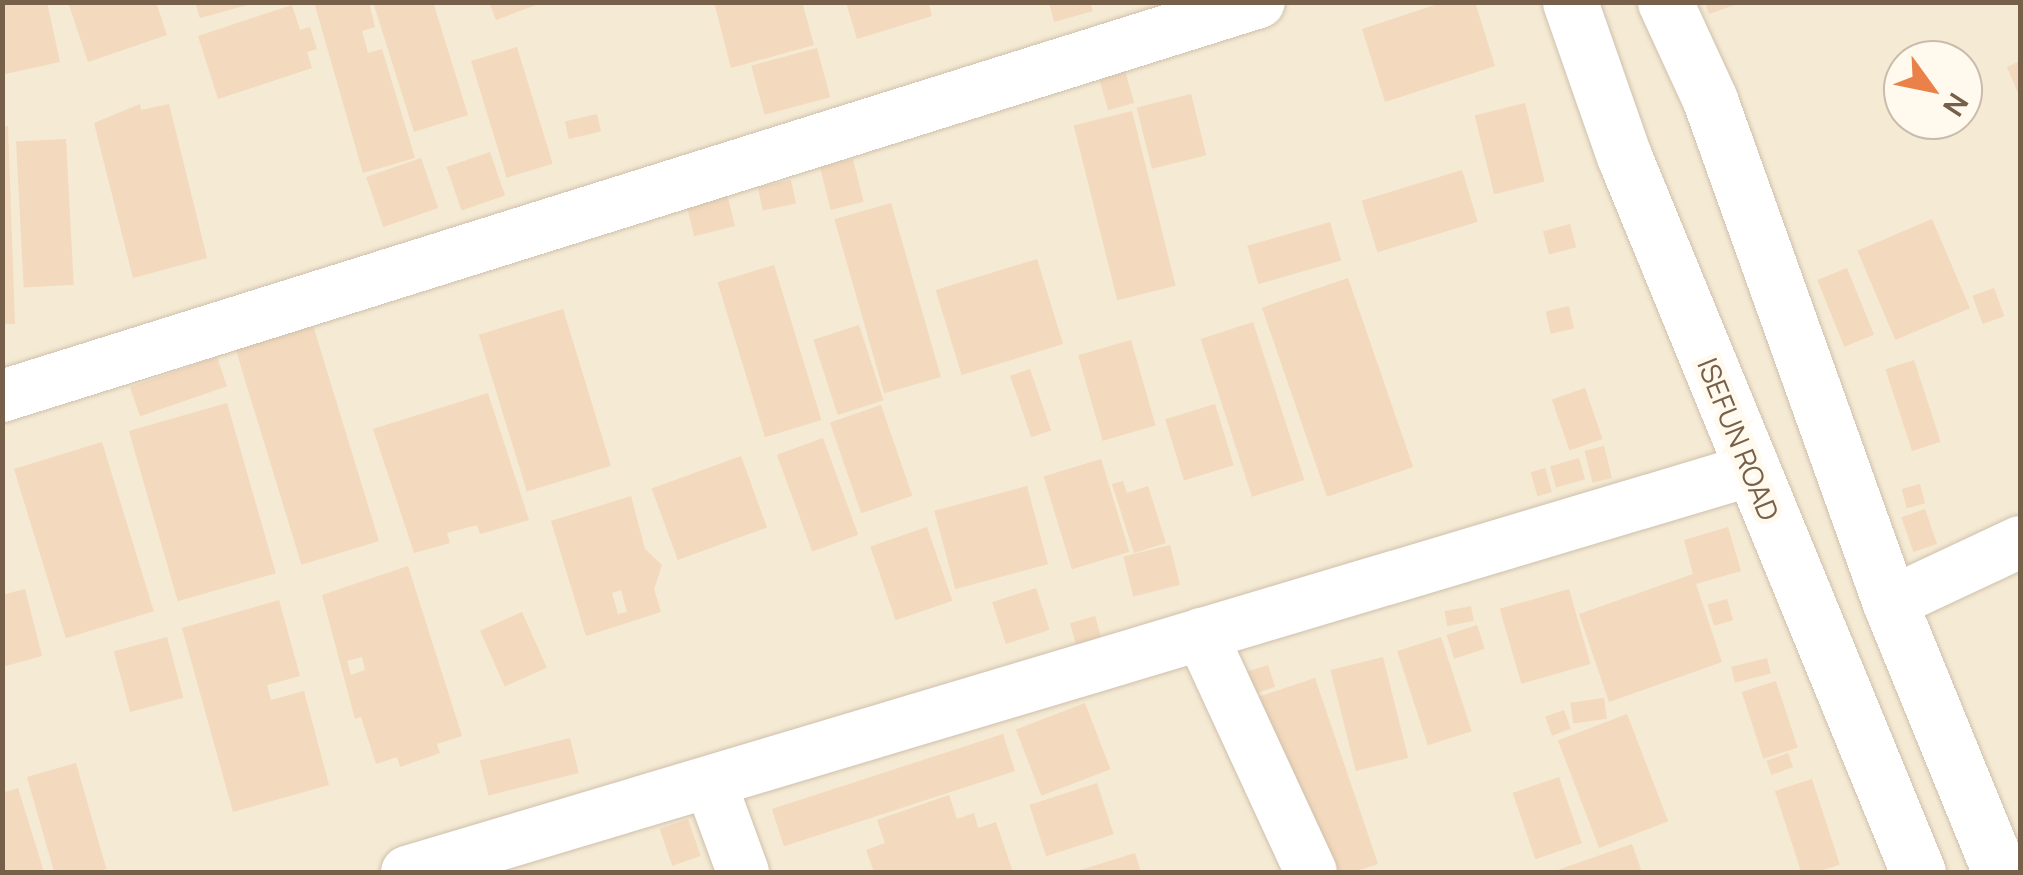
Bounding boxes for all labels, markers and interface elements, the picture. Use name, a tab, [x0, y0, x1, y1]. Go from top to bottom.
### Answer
north arrow	[1883, 40, 1983, 140]
text: N	[1935, 86, 1978, 124]
street label: ISEFUN ROAD	[1691, 353, 1787, 525]

